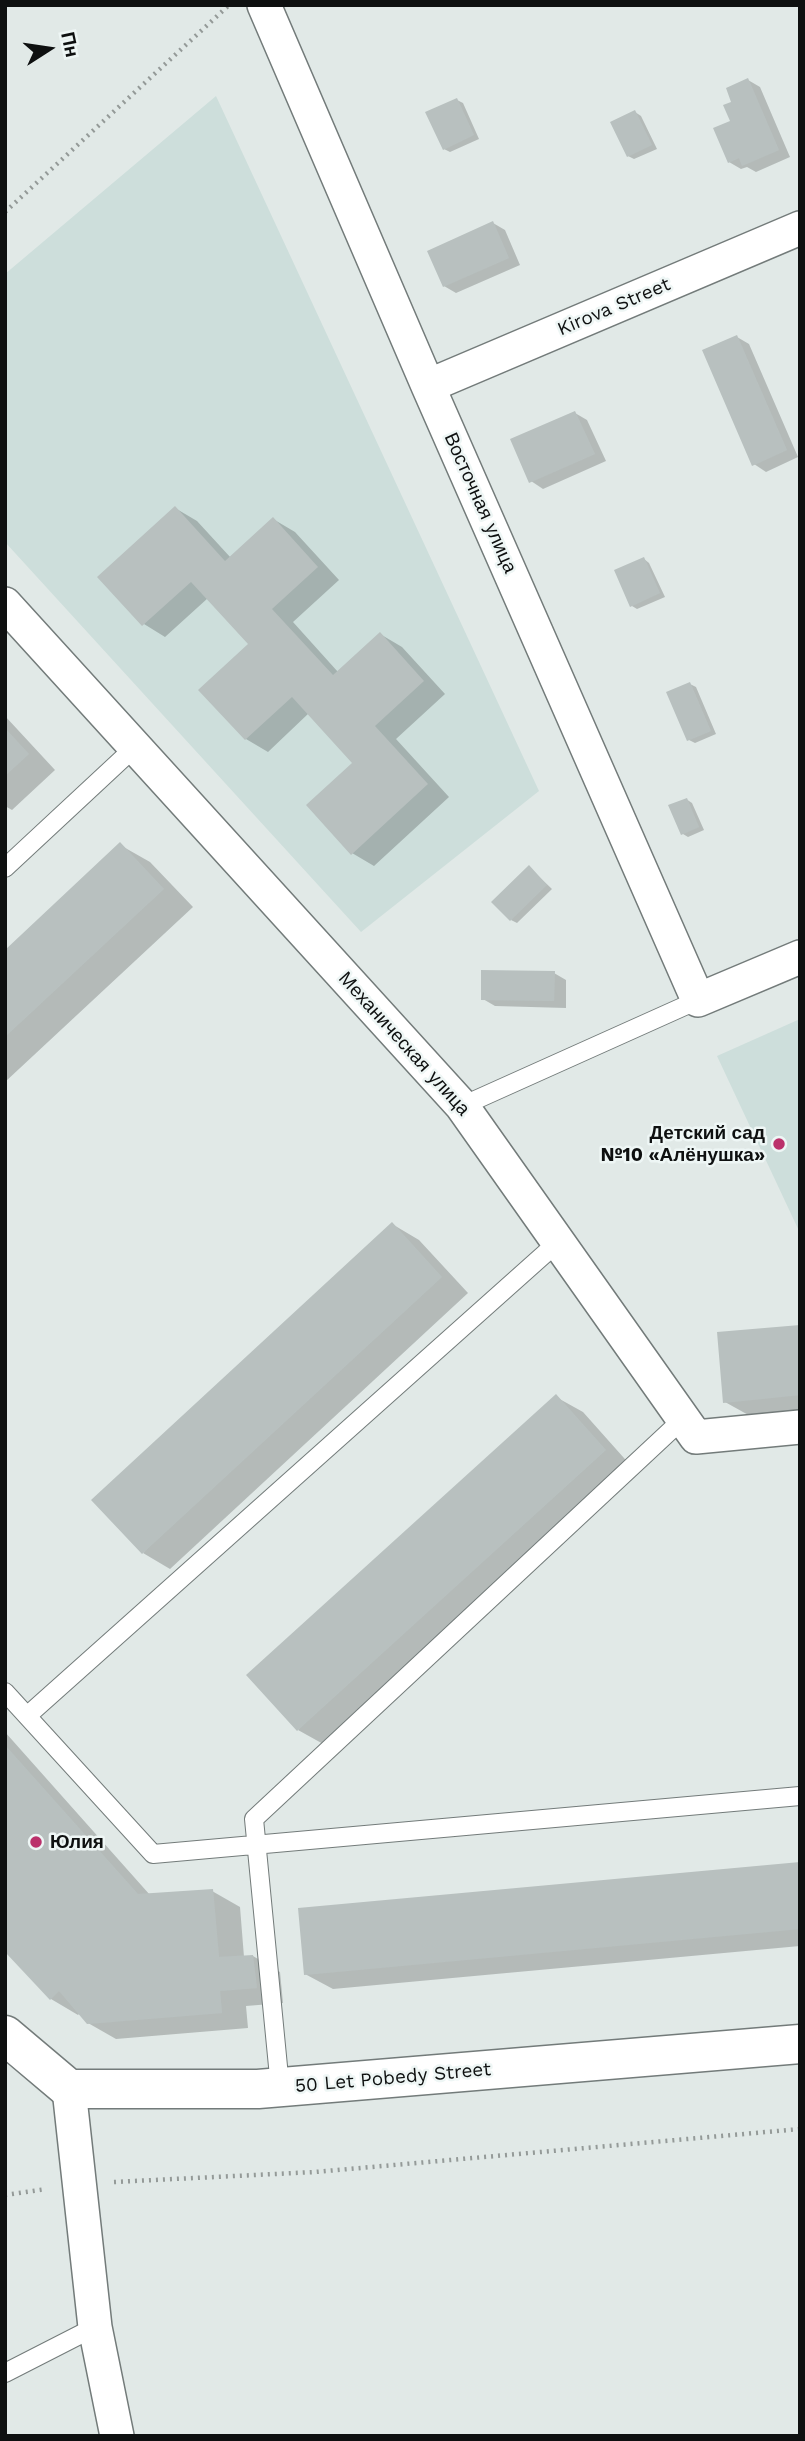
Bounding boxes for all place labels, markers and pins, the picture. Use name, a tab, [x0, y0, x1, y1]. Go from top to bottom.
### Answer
place label: Детский сад №10 «Алёнушка»	[600, 1122, 765, 1166]
marker: Детский сад №10 «Алёнушка»	[771, 1136, 787, 1152]
place label: Юлия	[50, 1831, 104, 1853]
marker: Юлия	[28, 1834, 44, 1850]

